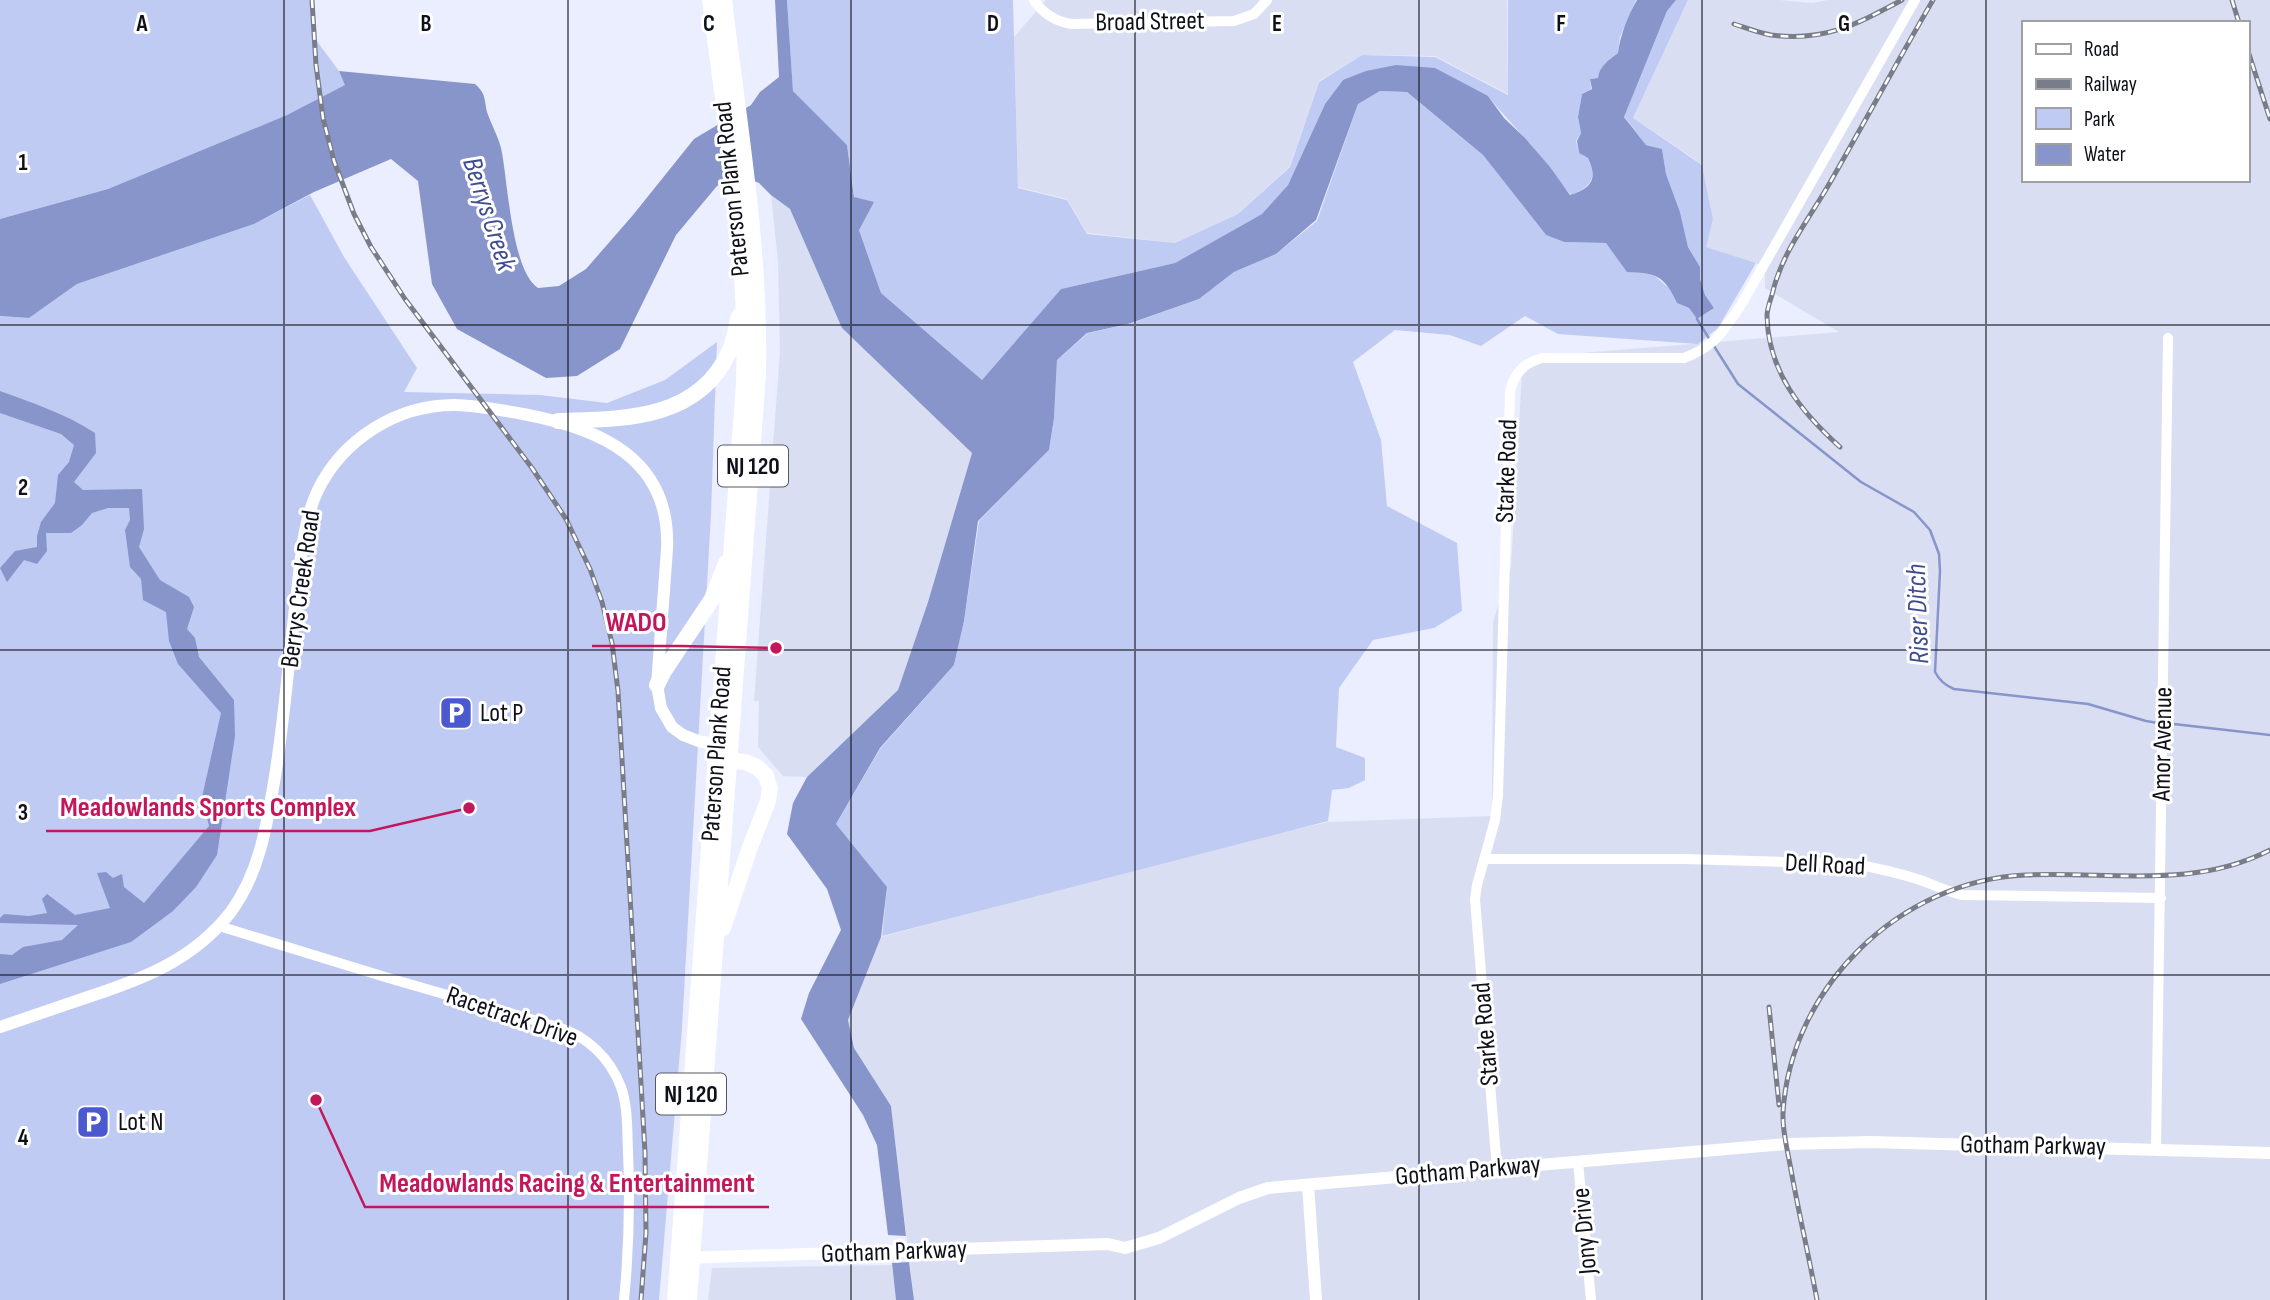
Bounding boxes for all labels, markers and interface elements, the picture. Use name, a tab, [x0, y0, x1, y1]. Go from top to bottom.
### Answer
street label: Broad Street	[1095, 6, 1205, 38]
text: A	[136, 10, 149, 38]
text: B	[421, 10, 432, 38]
text: C	[703, 10, 715, 38]
text: D	[987, 10, 999, 38]
text: E	[1272, 10, 1282, 38]
text: F	[1556, 10, 1566, 38]
text: G	[1838, 10, 1850, 38]
legend	[2022, 21, 2249, 182]
text: Road	[2084, 37, 2119, 62]
text: Railway	[2084, 72, 2137, 97]
street label: Paterson Plank Road	[707, 100, 757, 278]
text: Park	[2084, 107, 2115, 132]
text: Water	[2084, 142, 2126, 167]
text: 1	[18, 149, 28, 177]
water label: Berrys Creek	[455, 153, 523, 276]
street label: Starke Road	[1490, 419, 1524, 523]
road number: NJ 120	[718, 446, 788, 486]
text: 2	[18, 474, 28, 502]
street label: Berrys Creek Road	[275, 508, 327, 670]
water label: Riser Ditch	[1900, 563, 1936, 665]
callout: WADO	[592, 597, 681, 646]
text: WADO	[605, 606, 667, 639]
street label: Paterson Plank Road	[695, 665, 739, 843]
street label: Amor Avenue	[2146, 687, 2179, 802]
parking icon: Lot P	[437, 694, 475, 732]
place label: Lot P	[480, 698, 523, 729]
callout: Meadowlands Sports Complex	[46, 782, 370, 831]
text: Meadowlands Sports Complex	[60, 791, 356, 824]
text: 3	[18, 799, 28, 827]
street label: Dell Road	[1784, 847, 1866, 883]
street label: Racetrack Drive	[442, 980, 582, 1054]
street label: Starke Road	[1466, 981, 1506, 1087]
road number: NJ 120	[656, 1074, 726, 1114]
parking icon: Lot N	[74, 1103, 112, 1141]
place label: Lot N	[118, 1107, 163, 1138]
text: 4	[18, 1124, 29, 1152]
street label: Gotham Parkway	[1960, 1129, 2106, 1163]
street label: Gotham Parkway	[1394, 1149, 1542, 1193]
callout: Meadowlands Racing & Entertainment	[365, 1158, 769, 1207]
text: Meadowlands Racing & Entertainment	[379, 1167, 755, 1200]
street label: Jony Drive	[1566, 1186, 1604, 1277]
street label: Gotham Parkway	[821, 1234, 967, 1270]

